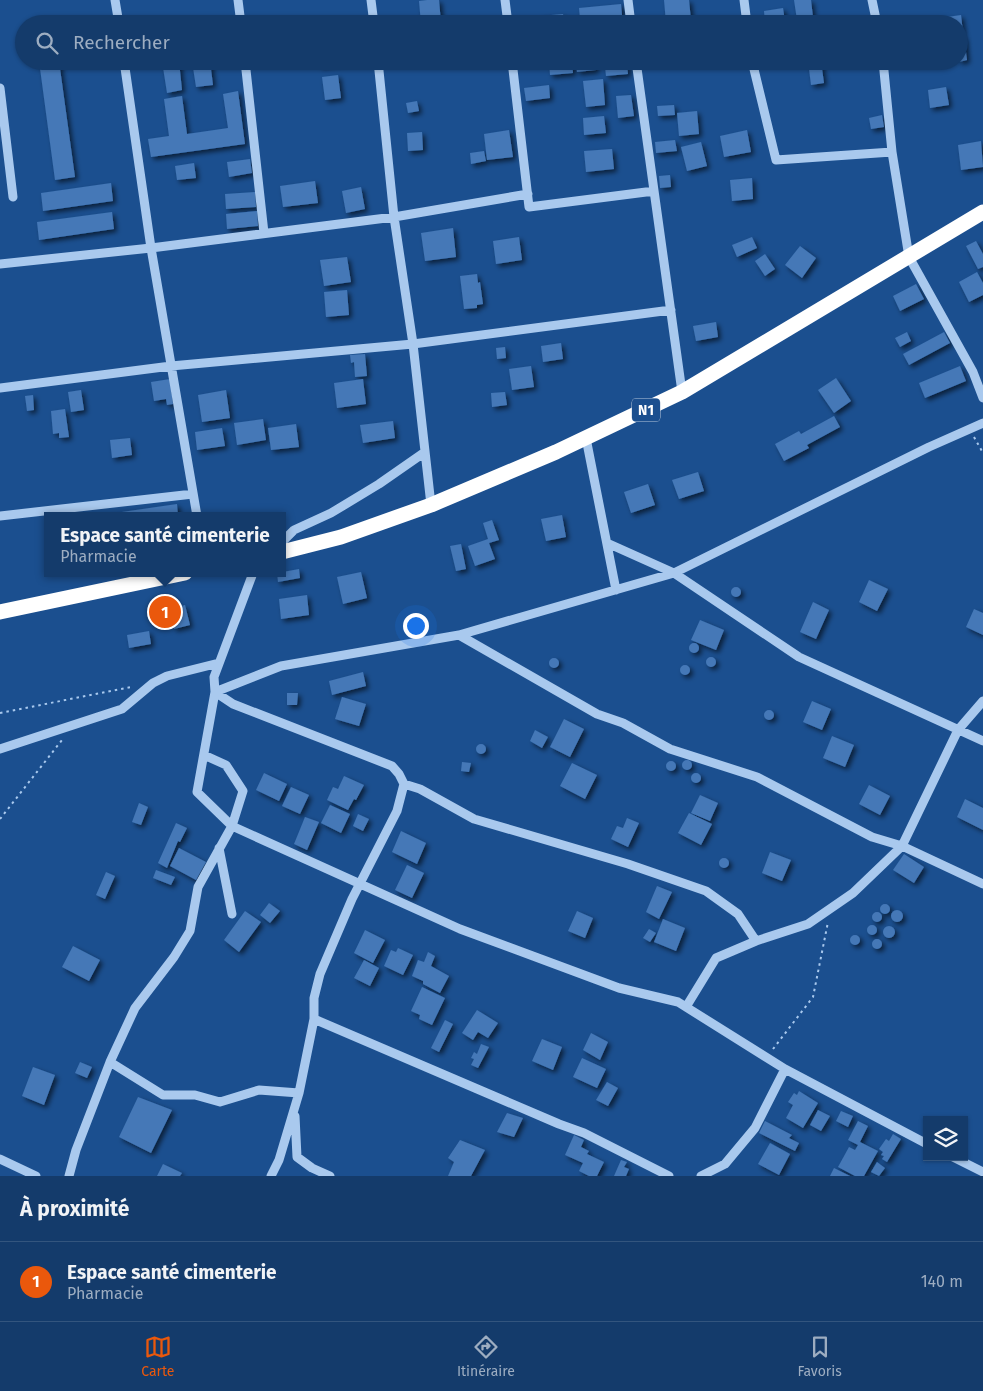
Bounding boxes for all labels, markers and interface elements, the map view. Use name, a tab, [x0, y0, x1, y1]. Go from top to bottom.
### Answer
search box	[15, 15, 968, 70]
icon: search	[33, 29, 61, 57]
text: Rechercher	[73, 31, 170, 54]
road number: N1	[632, 398, 660, 422]
popup	[44, 512, 286, 577]
text: Espace santé cimenterie	[60, 524, 270, 547]
text: Pharmacie	[60, 547, 137, 566]
pin: 1	[149, 593, 181, 631]
your location	[403, 613, 429, 639]
map controls	[923, 1116, 968, 1161]
button: layers	[923, 1116, 968, 1161]
text: À proximité	[20, 1196, 129, 1222]
text: Espace santé cimenterie	[67, 1261, 277, 1284]
text: 1	[32, 1272, 40, 1291]
text: 140 m	[921, 1272, 963, 1291]
text: Pharmacie	[67, 1284, 144, 1303]
tab: Carte	[141, 1333, 174, 1380]
tab: Itinéraire	[457, 1333, 515, 1380]
tab: Favoris	[797, 1333, 842, 1380]

